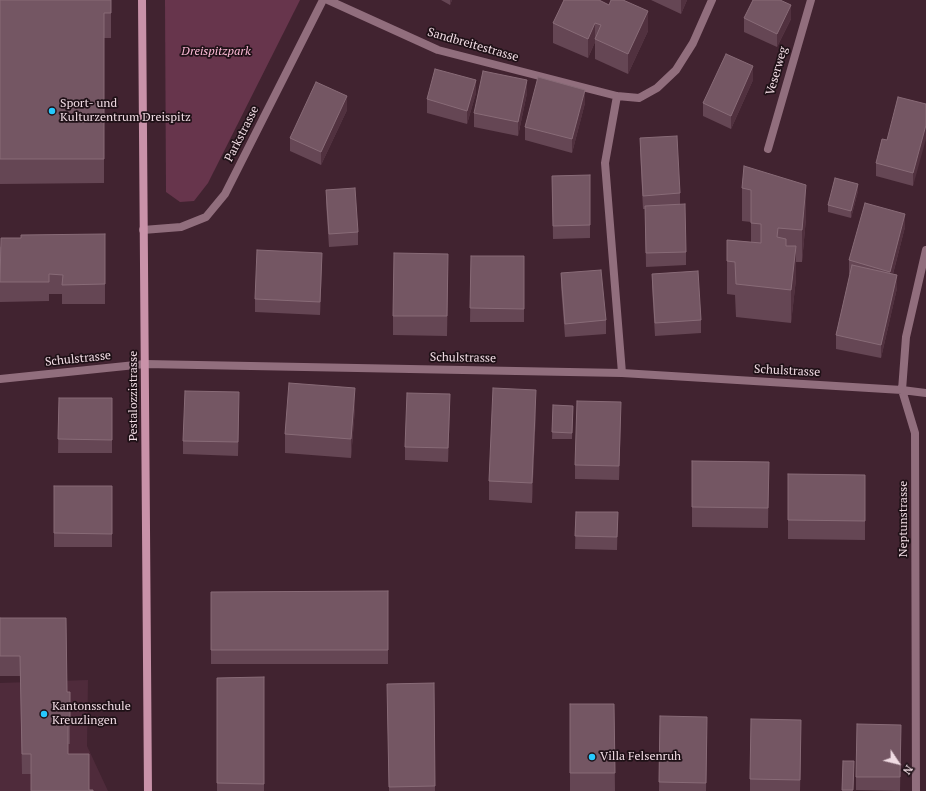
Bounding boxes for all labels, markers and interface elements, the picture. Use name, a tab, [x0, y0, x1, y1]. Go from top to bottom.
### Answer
street label: Sandbreitestrasse	[426, 25, 520, 65]
park label: Dreispitzpark	[181, 45, 251, 59]
street label: Veserweg	[763, 45, 791, 97]
place label: Sport- und Kulturzentrum Dreispitz	[60, 97, 191, 125]
street label: Parkstrasse	[222, 104, 262, 164]
marker: Sport- und Kulturzentrum Dreispitz	[47, 106, 57, 116]
street label: Schulstrasse	[44, 348, 112, 370]
street label: Schulstrasse	[430, 350, 496, 366]
street label: Pestalozzistrasse	[127, 351, 141, 441]
street label: Schulstrasse	[754, 362, 820, 380]
street label: Neptunstrasse	[897, 481, 911, 557]
place label: Kantonsschule Kreuzlingen	[52, 700, 131, 728]
marker: Kantonsschule Kreuzlingen	[39, 709, 49, 719]
north arrow	[878, 743, 918, 783]
place label: Villa Felsenruh	[600, 750, 681, 764]
marker: Villa Felsenruh	[587, 752, 597, 762]
text: N	[900, 762, 916, 777]

